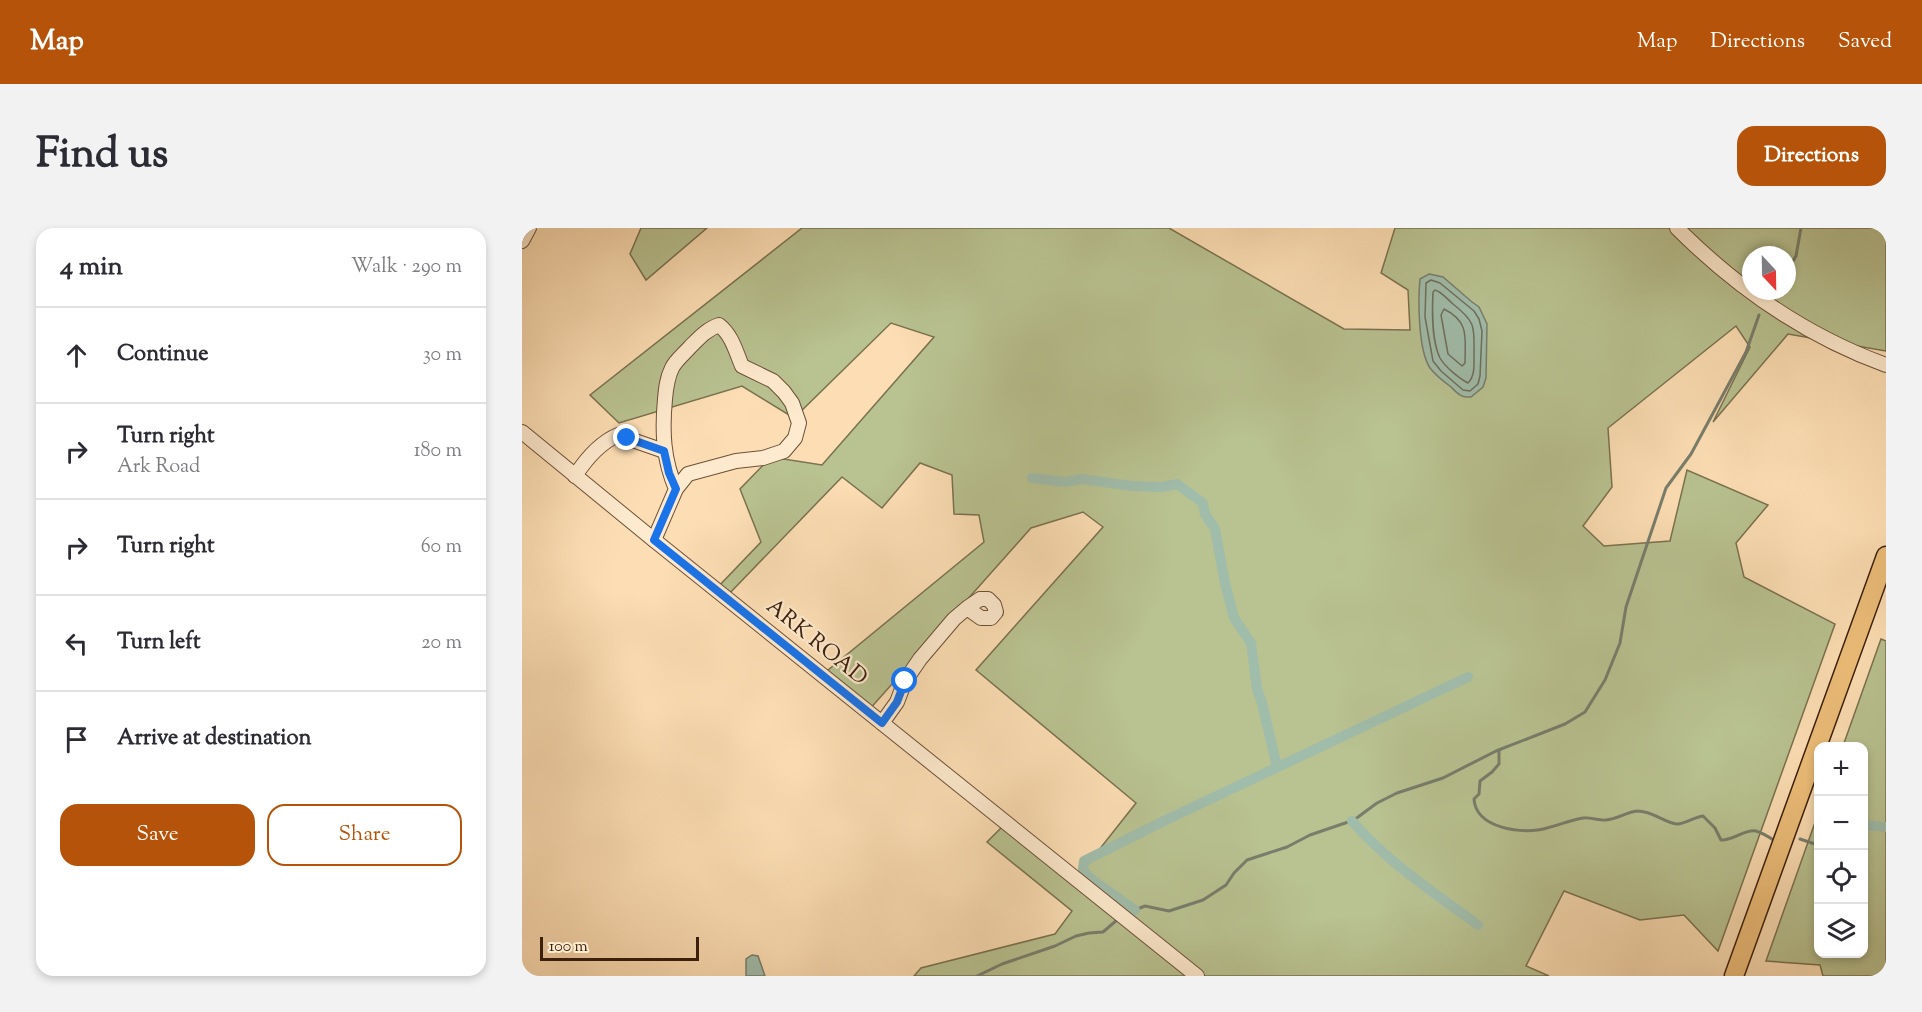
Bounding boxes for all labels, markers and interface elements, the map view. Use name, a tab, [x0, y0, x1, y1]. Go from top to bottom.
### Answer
text: Map	[30, 22, 84, 62]
text: Map	[1637, 27, 1677, 57]
text: Directions	[1710, 27, 1805, 57]
text: Saved	[1838, 27, 1892, 57]
text: Find us	[36, 126, 168, 186]
button: Directions	[1737, 126, 1886, 186]
north arrow	[1742, 246, 1796, 300]
text: 4 min	[60, 249, 123, 286]
text: Walk · 290 m	[351, 253, 462, 282]
icon: ahead	[60, 339, 93, 372]
text: Continue	[117, 339, 208, 371]
text: 30 m	[423, 341, 462, 370]
text: Turn right	[117, 421, 214, 453]
route end	[613, 424, 639, 450]
icon: right	[60, 435, 93, 468]
text: 180 m	[414, 437, 462, 466]
text: Ark Road	[117, 453, 200, 482]
icon: right	[60, 531, 93, 564]
text: Turn right	[117, 531, 214, 563]
text: 60 m	[421, 533, 462, 562]
street label: ARK ROAD	[758, 592, 874, 694]
icon: left	[60, 627, 93, 660]
text: Turn left	[117, 627, 200, 659]
text: 20 m	[421, 629, 462, 658]
route start	[891, 667, 917, 693]
icon: arrive	[60, 723, 93, 756]
text: Arrive at destination	[117, 723, 312, 755]
map controls	[1814, 742, 1868, 958]
button: +	[1814, 742, 1868, 796]
button: −	[1814, 796, 1868, 850]
button: Save	[60, 804, 255, 866]
button: Share	[267, 804, 462, 866]
button: locate	[1814, 850, 1868, 904]
button: layers	[1814, 904, 1868, 958]
scale bar	[540, 934, 699, 962]
text: 100 m	[549, 936, 588, 959]

